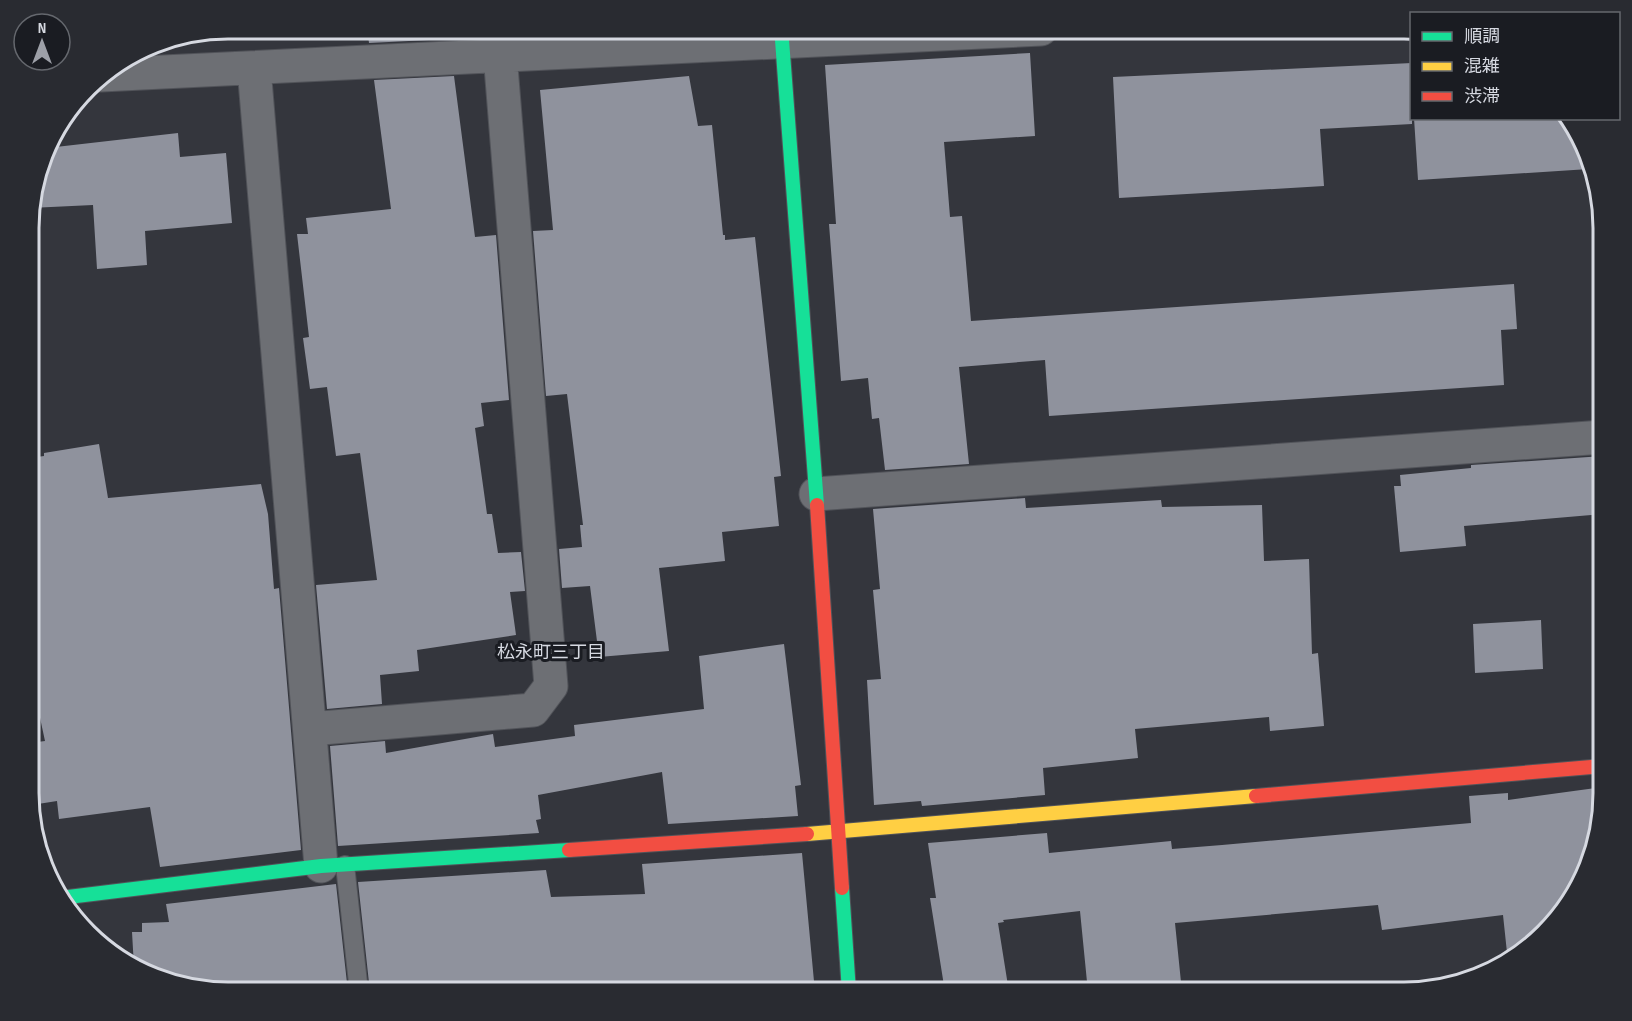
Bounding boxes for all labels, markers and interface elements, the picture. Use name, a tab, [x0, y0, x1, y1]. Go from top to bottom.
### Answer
north arrow	[12, 12, 72, 72]
legend	[1410, 12, 1620, 120]
text: N	[38, 19, 46, 38]
text: 順調	[1464, 26, 1500, 47]
text: 混雑	[1464, 56, 1500, 77]
text: 渋滞	[1464, 86, 1500, 107]
district label: 松永町三丁目	[497, 642, 605, 663]

